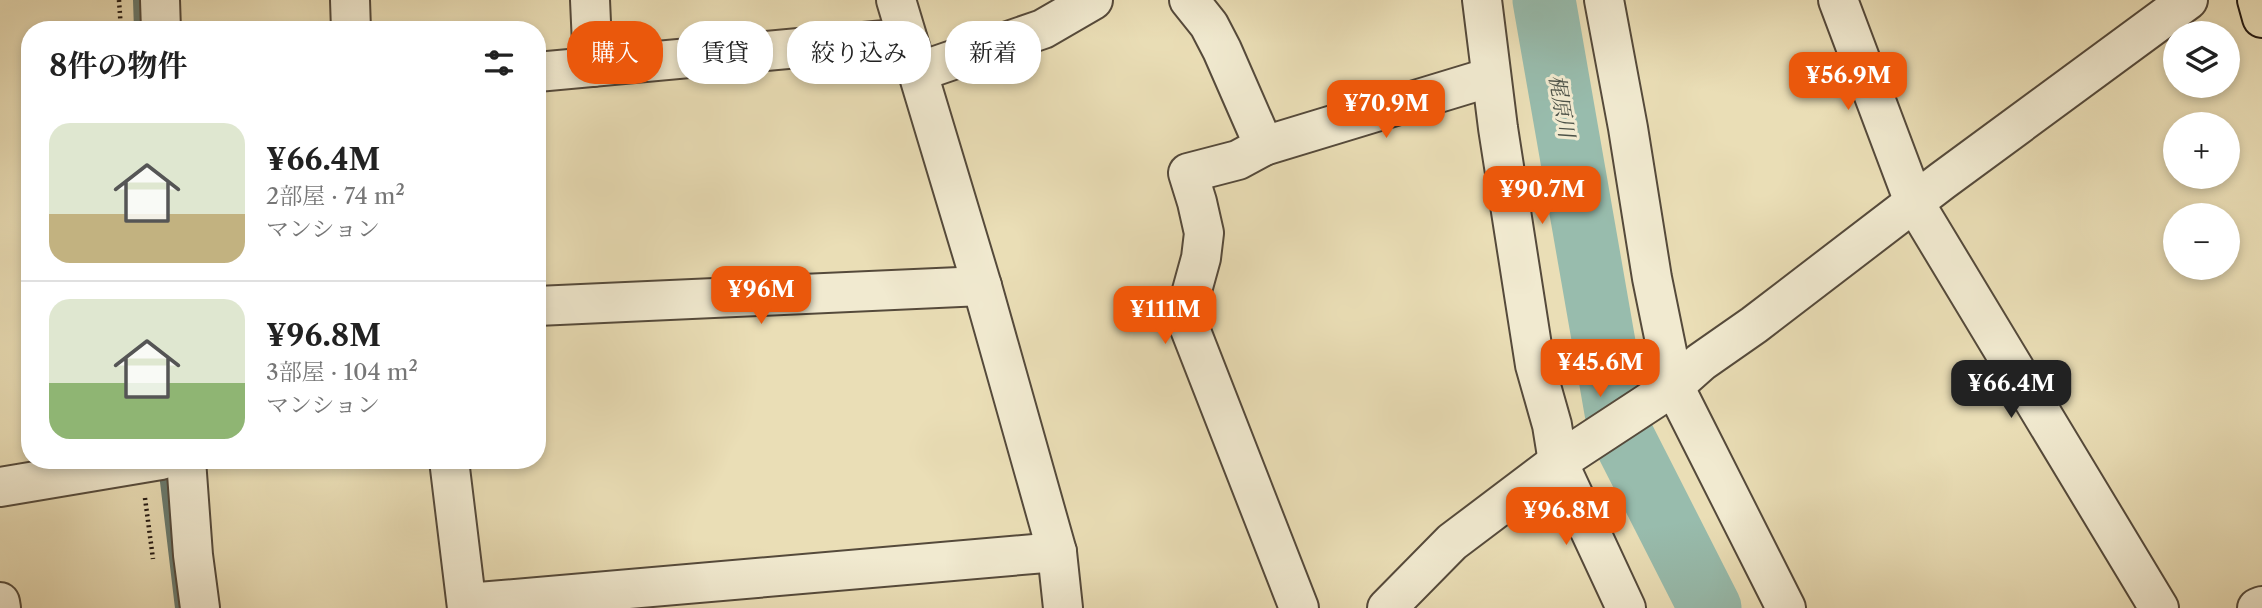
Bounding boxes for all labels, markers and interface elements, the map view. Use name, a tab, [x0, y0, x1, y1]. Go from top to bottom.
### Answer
chip: 購入	[567, 21, 663, 84]
chip: 賃貸	[677, 21, 773, 84]
chip: 絞り込み	[787, 21, 931, 84]
chip: 新着	[945, 21, 1041, 84]
map controls	[2163, 21, 2240, 280]
button: layers	[2163, 21, 2240, 98]
icon: filters	[480, 44, 518, 82]
text: 8件の物件	[49, 47, 187, 84]
pin: ¥56.9M	[1791, 52, 1905, 112]
text: ¥56.9M	[1805, 61, 1891, 89]
water label: 梶原川	[1544, 73, 1580, 141]
pin: ¥70.9M	[1329, 80, 1443, 140]
text: ¥70.9M	[1343, 89, 1429, 117]
button: +	[2163, 112, 2240, 189]
text: ¥66.4M	[266, 141, 380, 178]
icon: home	[105, 151, 189, 235]
pin: ¥90.7M	[1485, 166, 1599, 226]
text: ¥90.7M	[1499, 175, 1585, 203]
text: 2部屋 · 74 m²	[266, 182, 405, 210]
button: −	[2163, 203, 2240, 280]
text: マンション	[266, 215, 380, 243]
pin: ¥96M	[720, 266, 802, 326]
text: ¥96M	[727, 275, 795, 303]
pin: ¥111M	[1116, 286, 1214, 346]
text: ¥111M	[1129, 295, 1201, 323]
text: ¥96.8M	[266, 317, 381, 354]
icon: home	[105, 327, 189, 411]
pin: ¥45.6M	[1543, 340, 1657, 399]
text: ¥45.6M	[1557, 348, 1643, 376]
text: 3部屋 · 104 m²	[266, 358, 418, 386]
pin: ¥66.4M	[1954, 360, 2068, 420]
text: ¥66.4M	[1967, 369, 2055, 397]
text: マンション	[266, 391, 380, 419]
pin: ¥96.8M	[1509, 488, 1623, 547]
text: ¥96.8M	[1522, 496, 1610, 524]

